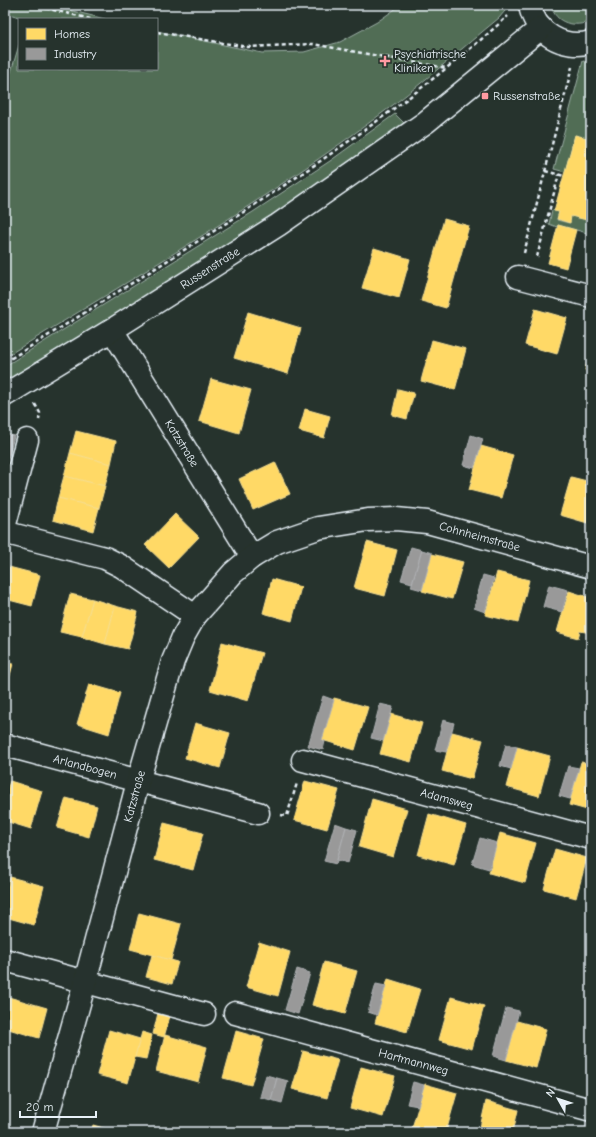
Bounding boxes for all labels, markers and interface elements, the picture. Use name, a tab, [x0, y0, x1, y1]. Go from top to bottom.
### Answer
legend	[18, 18, 158, 70]
text: Homes	[54, 27, 90, 41]
text: Industry	[54, 47, 97, 61]
place label: Psychiatrische Kliniken	[394, 47, 466, 75]
marker: Psychiatrische Kliniken	[379, 55, 391, 67]
place label: Russenstraße	[493, 89, 560, 103]
marker: Russenstraße	[480, 91, 490, 101]
street label: Russenstraße	[178, 244, 242, 292]
street label: Katzstraße	[162, 417, 202, 469]
street label: Cohnheimstraße	[438, 519, 522, 554]
street label: Arlandbogen	[52, 751, 119, 782]
street label: Katzstraße	[121, 769, 148, 824]
street label: Adamsweg	[419, 785, 475, 813]
street label: Hartmannweg	[377, 1045, 450, 1078]
north arrow	[538, 1079, 578, 1119]
text: N	[543, 1086, 558, 1100]
scale bar	[20, 1093, 96, 1119]
text: 20 m	[26, 1100, 54, 1114]

